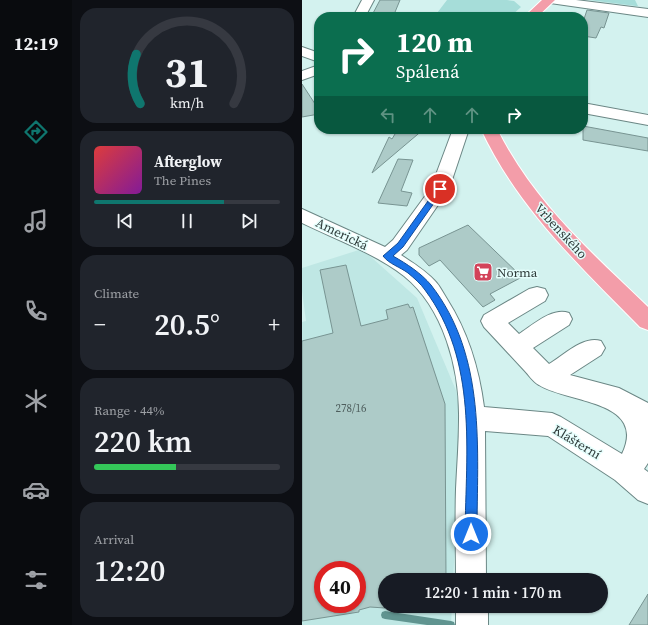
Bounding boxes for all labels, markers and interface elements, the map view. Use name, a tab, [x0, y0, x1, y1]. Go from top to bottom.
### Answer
text: 120 m	[396, 23, 473, 61]
icon: right	[330, 28, 382, 80]
text: 12:19	[14, 31, 58, 56]
text: 31	[164, 44, 210, 101]
text: Spálená	[396, 59, 459, 84]
text: km/h	[170, 92, 204, 112]
icon: left	[377, 104, 399, 126]
icon: ahead	[419, 104, 441, 126]
icon: ahead	[461, 104, 483, 126]
icon: right	[503, 104, 525, 126]
icon: directions	[22, 118, 50, 146]
text: Afterglow	[154, 151, 222, 172]
text: The Pines	[154, 172, 211, 189]
pin	[423, 172, 457, 206]
icon: arrive	[429, 178, 451, 200]
street label: Vrbenského	[531, 200, 591, 262]
icon: music	[22, 207, 50, 235]
icon: previous	[114, 210, 136, 232]
icon: pause	[176, 210, 198, 232]
icon: next	[238, 210, 260, 232]
street label: Americká	[313, 214, 371, 254]
supermarket icon: Norma	[472, 261, 494, 283]
place label: Norma	[497, 264, 538, 281]
text: Climate	[94, 285, 139, 302]
icon: phone	[22, 297, 50, 325]
text: 20.5°	[154, 304, 220, 345]
text: −	[94, 309, 106, 339]
text: +	[268, 309, 280, 339]
icon: climate	[22, 387, 50, 415]
house number: 278/16	[335, 401, 367, 416]
text: Range · 44%	[94, 402, 165, 419]
text: 220 km	[94, 421, 192, 462]
street label: Klášterní	[550, 421, 604, 463]
icon: car	[22, 476, 50, 504]
position arrow	[450, 513, 492, 555]
text: Arrival	[94, 531, 134, 548]
text: 12:20	[94, 550, 165, 591]
speed limit sign: 40	[314, 561, 366, 613]
icon: filters	[22, 566, 50, 594]
text: 12:20 · 1 min · 170 m	[425, 582, 561, 603]

